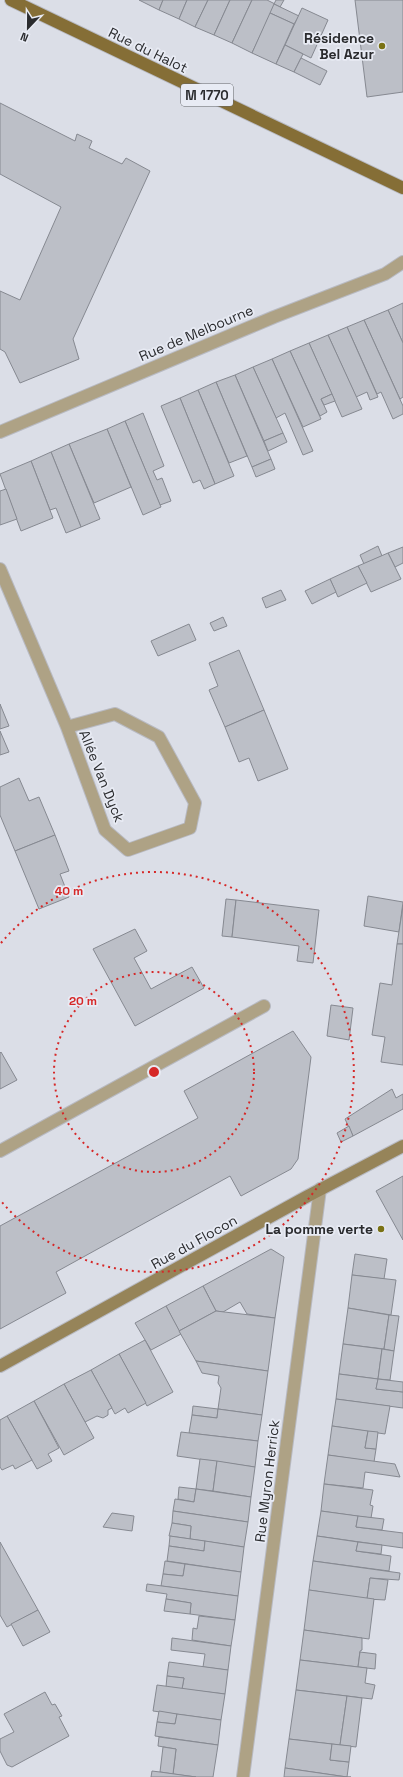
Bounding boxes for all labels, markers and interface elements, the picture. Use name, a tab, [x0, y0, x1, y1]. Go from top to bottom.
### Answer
north arrow	[8, 8, 48, 48]
street label: Rue du Halot	[105, 23, 191, 77]
text: N	[18, 29, 30, 45]
place label: Résidence Bel Azur	[304, 29, 374, 63]
marker: Résidence Bel Azur	[377, 41, 387, 51]
road number: M 1770	[181, 84, 233, 106]
street label: Rue de Melbourne	[136, 301, 256, 365]
street label: Allée Van Dyck	[75, 727, 129, 825]
text: 40 m	[55, 883, 83, 899]
text: 20 m	[69, 993, 97, 1009]
centre of rings	[147, 1065, 161, 1079]
street label: Rue du Flocon	[148, 1211, 240, 1273]
place label: La pomme verte	[265, 1220, 373, 1238]
marker: La pomme verte	[376, 1224, 386, 1234]
street label: Rue Myron Herrick	[251, 1418, 283, 1543]

